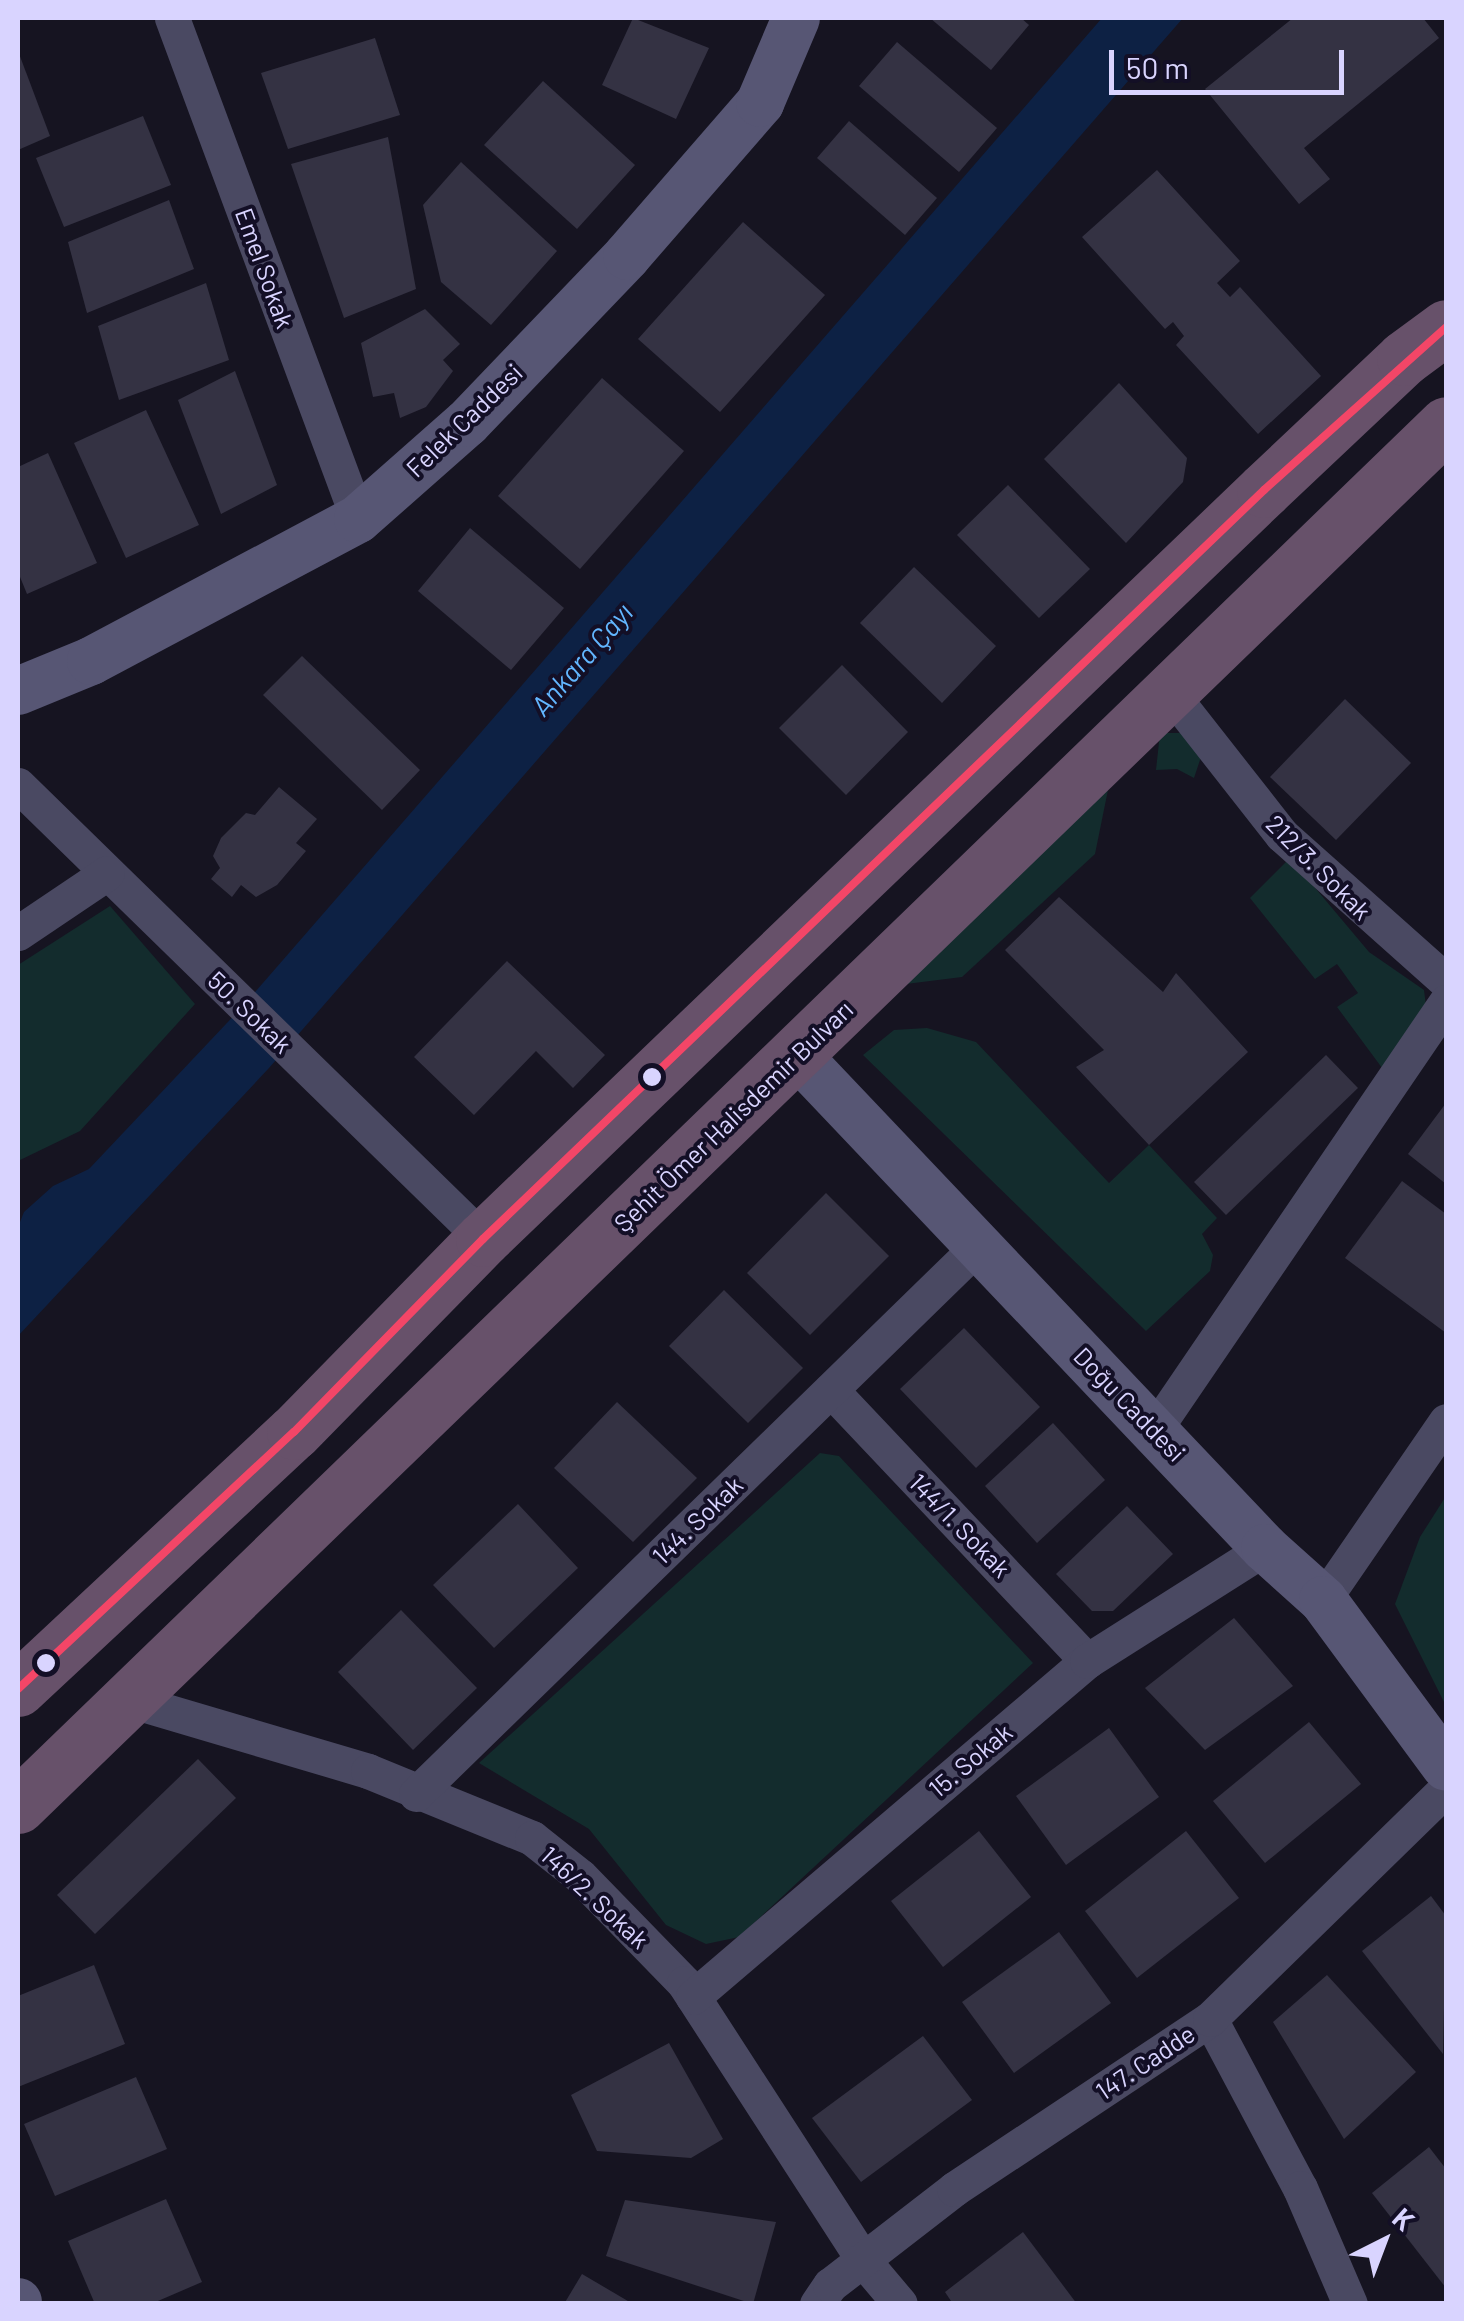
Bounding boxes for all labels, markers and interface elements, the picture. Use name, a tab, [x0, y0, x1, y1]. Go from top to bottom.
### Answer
scale bar	[1114, 30, 1349, 92]
text: 50 m	[1126, 49, 1189, 85]
street label: Emel Sokak	[229, 204, 301, 332]
street label: Felek Caddesi	[400, 357, 528, 483]
water label: Ankara Çayı	[523, 596, 639, 722]
street label: 212/3. Sokak	[1260, 808, 1378, 926]
street label: 50. Sokak	[202, 965, 298, 1059]
street label: Şehit Ömer Halisdemir Bulvarı	[607, 994, 859, 1238]
unlabelled marker	[642, 1067, 662, 1087]
street label: Doğu Caddesi	[1068, 1341, 1192, 1467]
street label: 144/1. Sokak	[903, 1467, 1017, 1583]
street label: 144. Sokak	[646, 1470, 748, 1570]
unlabelled marker	[36, 1653, 56, 1673]
street label: 15. Sokak	[922, 1717, 1018, 1803]
street label: 146/2. Sokak	[535, 1839, 655, 1955]
street label: 147. Cadde	[1090, 2018, 1200, 2106]
north arrow	[1334, 2191, 1434, 2291]
text: K	[1386, 2200, 1422, 2237]

